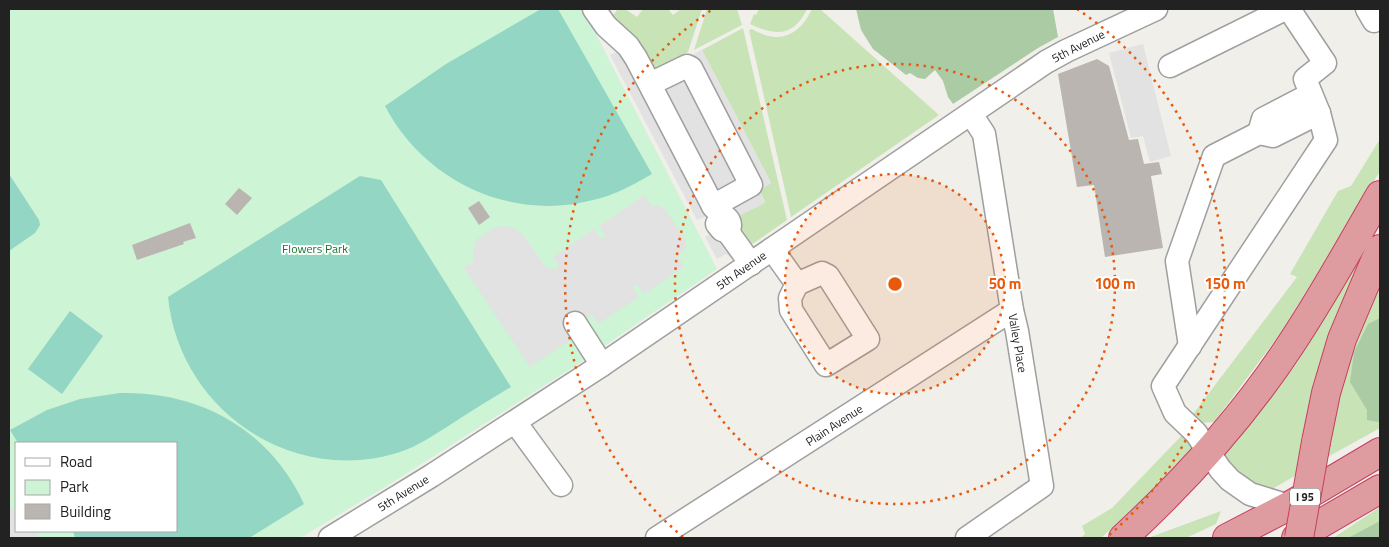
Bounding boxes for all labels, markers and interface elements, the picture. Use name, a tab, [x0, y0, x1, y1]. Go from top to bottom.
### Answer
street label: 5th Avenue	[1048, 24, 1108, 68]
park label: Flowers Park	[282, 239, 348, 258]
street label: 5th Avenue	[712, 246, 770, 294]
text: 50 m	[989, 272, 1021, 295]
text: 100 m	[1094, 272, 1136, 295]
text: 150 m	[1204, 272, 1246, 295]
centre of rings	[886, 275, 904, 293]
street label: Valley Place	[1003, 312, 1033, 374]
street label: Plain Avenue	[802, 399, 866, 451]
legend	[15, 442, 178, 532]
text: Road	[60, 450, 92, 473]
street label: 5th Avenue	[374, 470, 432, 516]
text: Park	[60, 475, 89, 498]
road number: I 95	[1290, 488, 1320, 506]
text: Building	[60, 500, 111, 523]

